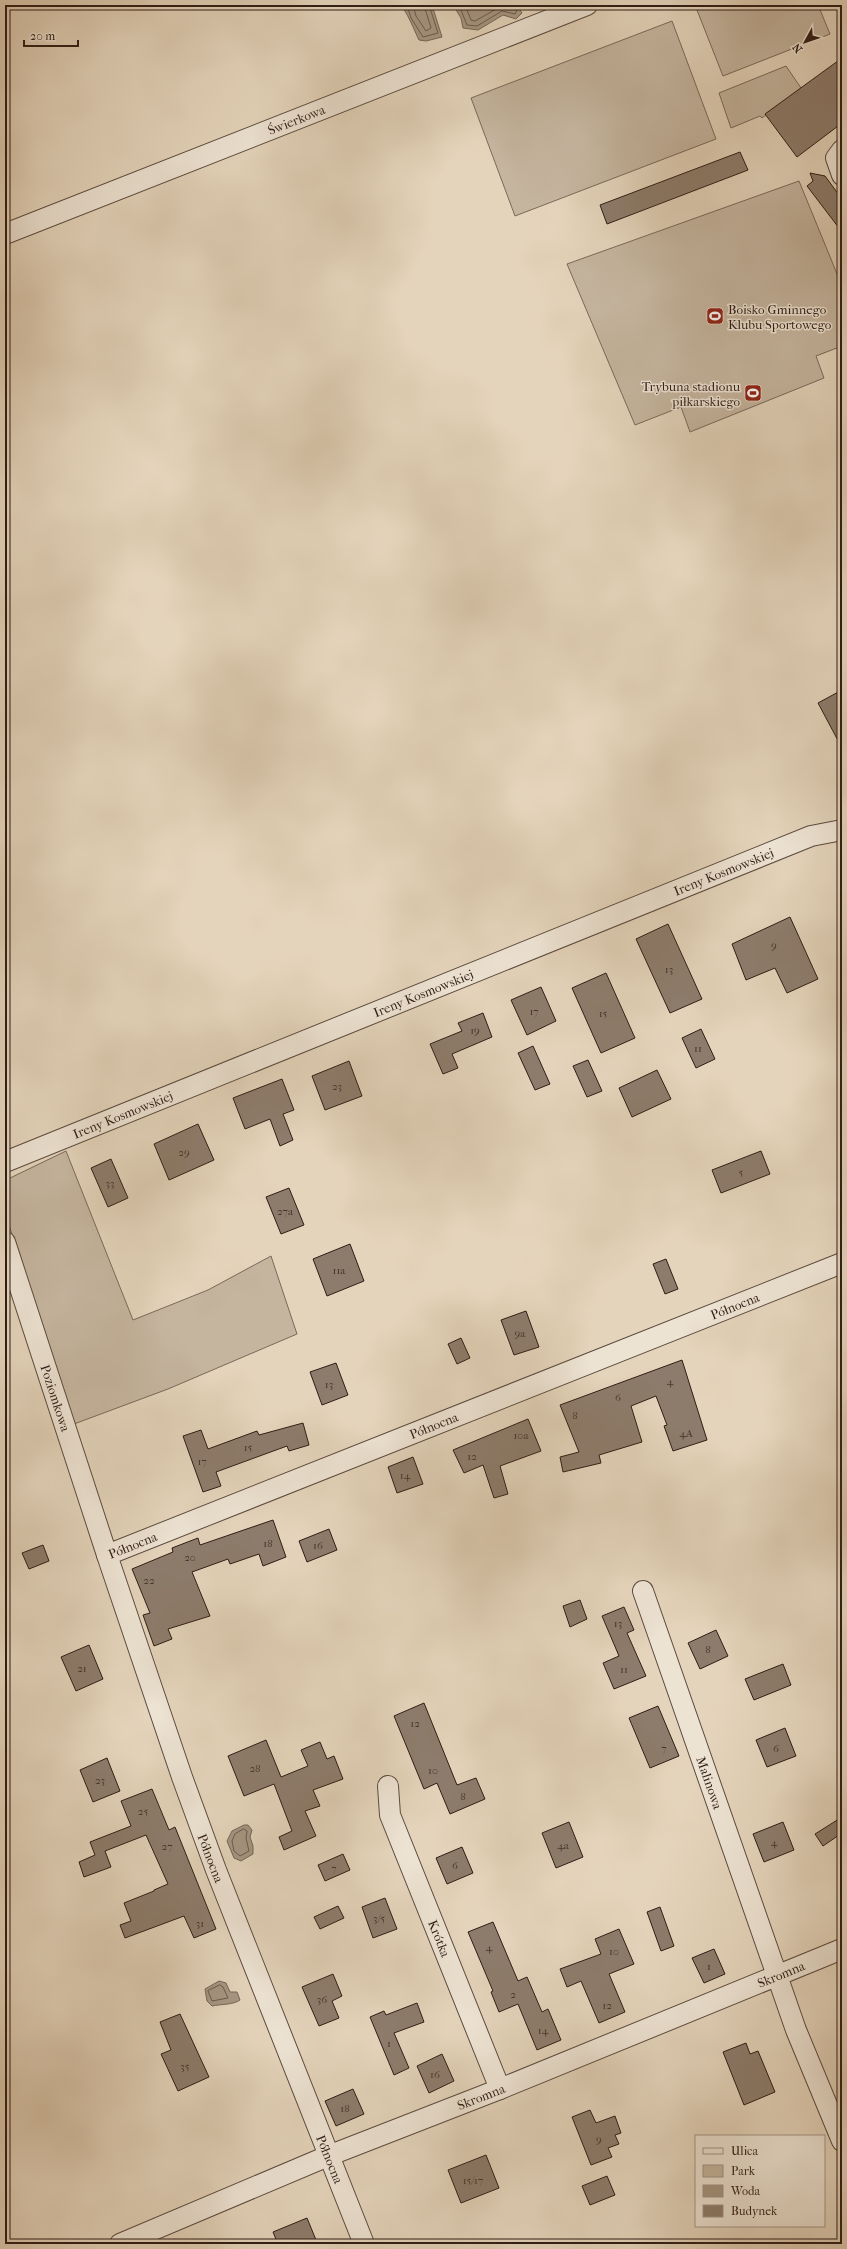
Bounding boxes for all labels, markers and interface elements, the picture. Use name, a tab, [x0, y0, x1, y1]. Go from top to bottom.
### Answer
scale bar	[24, 22, 78, 48]
north arrow	[785, 22, 825, 62]
text: 20 m	[30, 29, 55, 43]
text: N	[790, 40, 805, 55]
street label: Świerkowa	[266, 102, 328, 138]
place label: Boisko Gminnego Klubu Sportowego	[728, 302, 832, 332]
sports icon: Boisko Gminnego Klubu Sportowego	[705, 306, 725, 326]
place label: Trybuna stadionu piłkarskiego	[642, 379, 741, 409]
sports icon: Trybuna stadionu piłkarskiego	[743, 383, 763, 403]
street label: Ireny Kosmowskiej	[672, 845, 776, 899]
house number: 9	[771, 939, 777, 952]
house number: 13	[665, 963, 673, 976]
street label: Ireny Kosmowskiej	[371, 966, 475, 1020]
house number: 17	[529, 1005, 539, 1018]
house number: 15	[599, 1007, 608, 1020]
house number: 19	[470, 1024, 480, 1037]
house number: 11	[694, 1042, 702, 1055]
house number: 23	[332, 1080, 342, 1093]
street label: Ireny Kosmowskiej	[71, 1088, 175, 1142]
house number: 29	[178, 1146, 190, 1159]
house number: 5	[739, 1166, 744, 1179]
house number: 33	[105, 1177, 115, 1190]
house number: 27a	[277, 1205, 294, 1218]
house number: 11a	[333, 1264, 346, 1277]
street label: Północna	[708, 1289, 762, 1322]
house number: 9a	[515, 1327, 526, 1340]
street label: Poziomkowa	[37, 1363, 74, 1434]
house number: 4	[667, 1375, 674, 1388]
house number: 13	[325, 1378, 333, 1391]
house number: 6	[615, 1391, 621, 1404]
street label: Północna	[407, 1409, 461, 1442]
house number: 8	[572, 1409, 578, 1422]
house number: 4A	[679, 1427, 694, 1440]
house number: 10a	[513, 1429, 529, 1442]
house number: 15	[244, 1441, 253, 1454]
house number: 12	[467, 1450, 477, 1463]
house number: 17	[197, 1455, 207, 1468]
house number: 14	[400, 1469, 411, 1482]
street label: Północna	[106, 1529, 160, 1562]
house number: 18	[263, 1537, 273, 1550]
house number: 16	[313, 1539, 323, 1552]
house number: 20	[184, 1551, 196, 1564]
house number: 22	[143, 1574, 155, 1587]
house number: 13	[614, 1617, 622, 1630]
house number: 8	[705, 1643, 711, 1656]
house number: 21	[77, 1662, 87, 1675]
house number: 11	[620, 1663, 628, 1676]
house number: 12	[410, 1717, 420, 1730]
house number: 7	[661, 1742, 667, 1755]
house number: 6	[773, 1742, 779, 1755]
street label: Malinowa	[693, 1755, 726, 1812]
house number: 28	[249, 1762, 261, 1775]
house number: 10	[428, 1764, 438, 1777]
house number: 23	[95, 1774, 105, 1787]
house number: 8	[460, 1790, 466, 1803]
house number: 25	[138, 1805, 148, 1818]
street label: Północna	[194, 1832, 227, 1886]
house number: 4	[771, 1836, 778, 1849]
house number: 4a	[557, 1839, 570, 1852]
house number: 27	[162, 1840, 172, 1853]
house number: 6	[452, 1859, 458, 1872]
house number: 7	[331, 1862, 337, 1875]
house number: 3/5	[373, 1912, 385, 1925]
house number: 31	[196, 1917, 204, 1930]
street label: Krótka	[425, 1918, 454, 1960]
house number: 4	[486, 1941, 493, 1954]
house number: 10	[609, 1945, 619, 1958]
street label: Skromna	[755, 1958, 808, 1991]
house number: 1	[707, 1960, 711, 1973]
house number: 2	[510, 1988, 516, 2001]
house number: 36	[317, 1993, 327, 2006]
house number: 12	[602, 1999, 612, 2012]
house number: 14	[538, 2024, 549, 2037]
house number: 1	[387, 2037, 391, 2050]
house number: 35	[180, 2060, 190, 2073]
house number: 16	[430, 2068, 440, 2081]
street label: Skromna	[455, 2080, 508, 2113]
house number: 18	[340, 2102, 350, 2115]
street label: Północna	[313, 2133, 346, 2187]
house number: 9	[596, 2133, 602, 2146]
legend	[695, 2135, 825, 2227]
text: Ulica	[731, 2144, 758, 2158]
text: Park	[731, 2164, 756, 2178]
house number: 15/17	[463, 2174, 483, 2187]
text: Woda	[730, 2184, 761, 2198]
text: Budynek	[731, 2204, 778, 2218]

